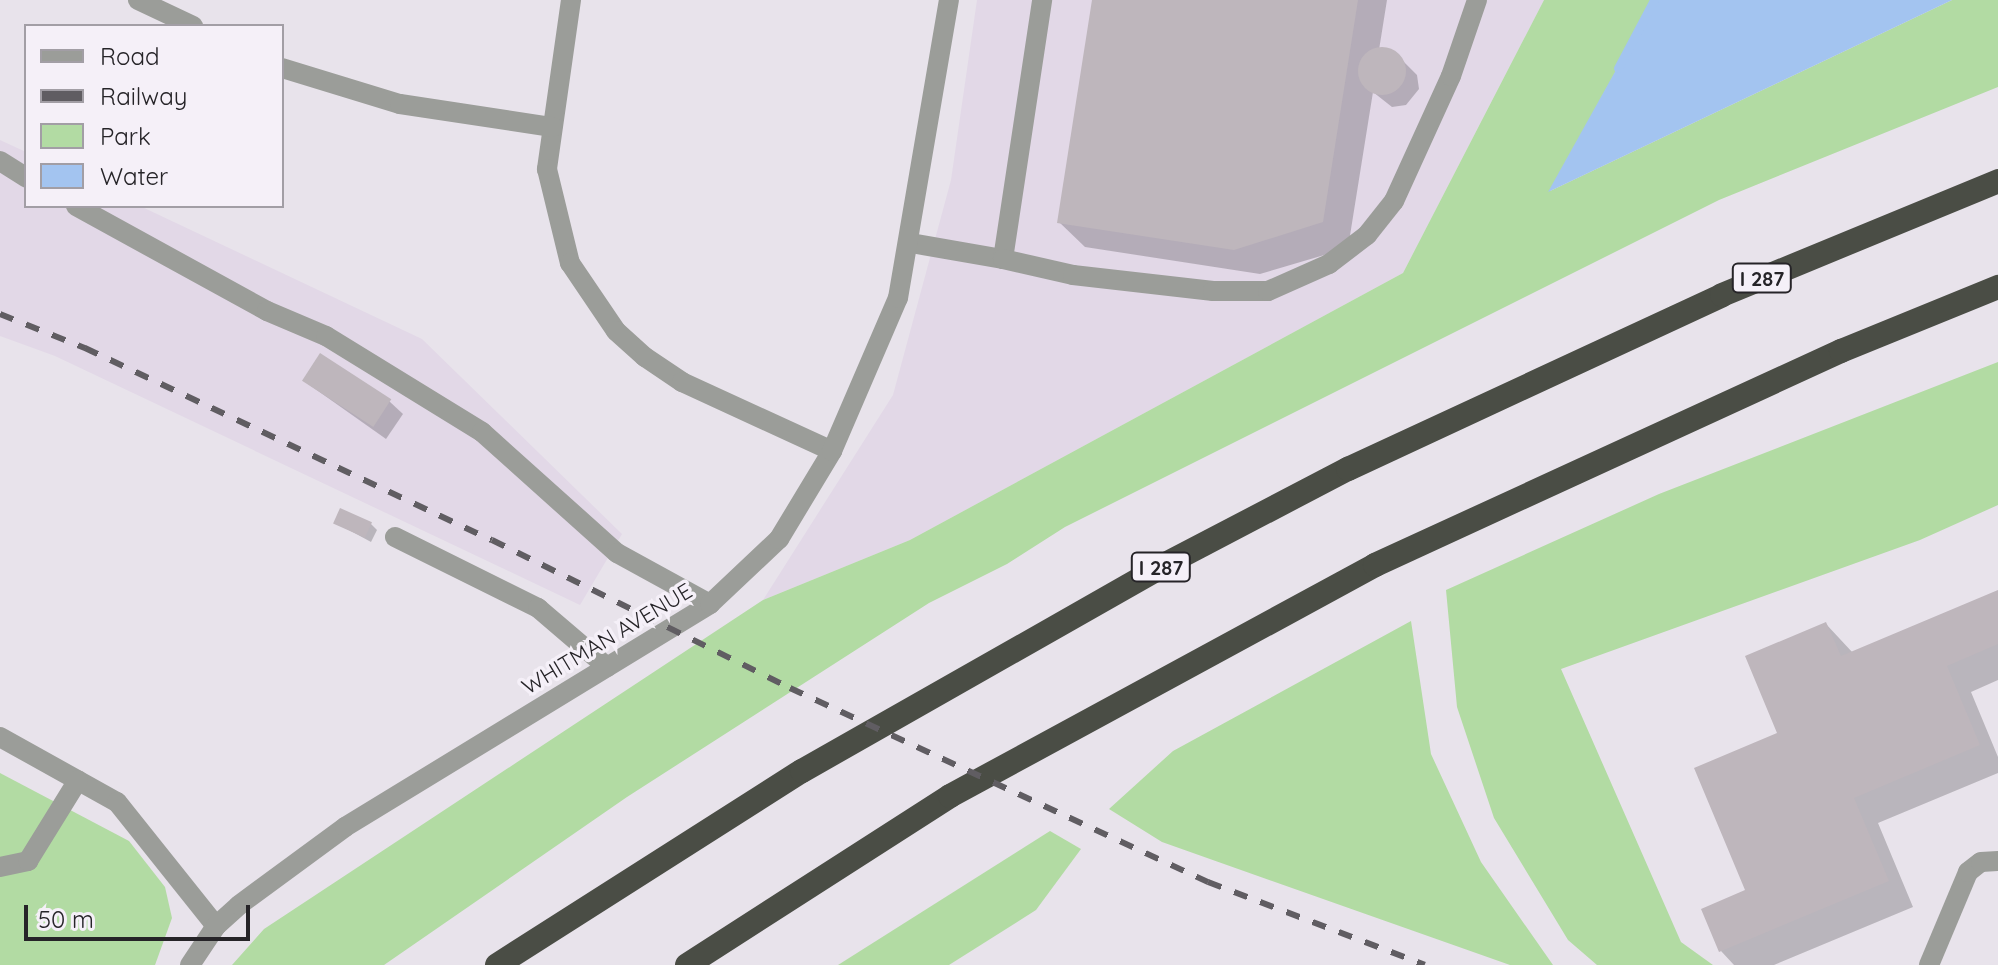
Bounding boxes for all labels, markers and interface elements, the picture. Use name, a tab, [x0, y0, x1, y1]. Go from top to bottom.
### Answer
legend	[24, 24, 284, 208]
text: Road	[100, 41, 160, 71]
text: Railway	[100, 81, 187, 111]
text: Park	[100, 121, 151, 151]
text: Water	[100, 161, 168, 191]
road number: I 287	[1730, 262, 1794, 294]
road number: I 287	[1129, 551, 1193, 583]
street label: WHITMAN AVENUE	[517, 578, 697, 700]
scale bar	[28, 889, 254, 939]
text: 50 m	[38, 904, 94, 934]

